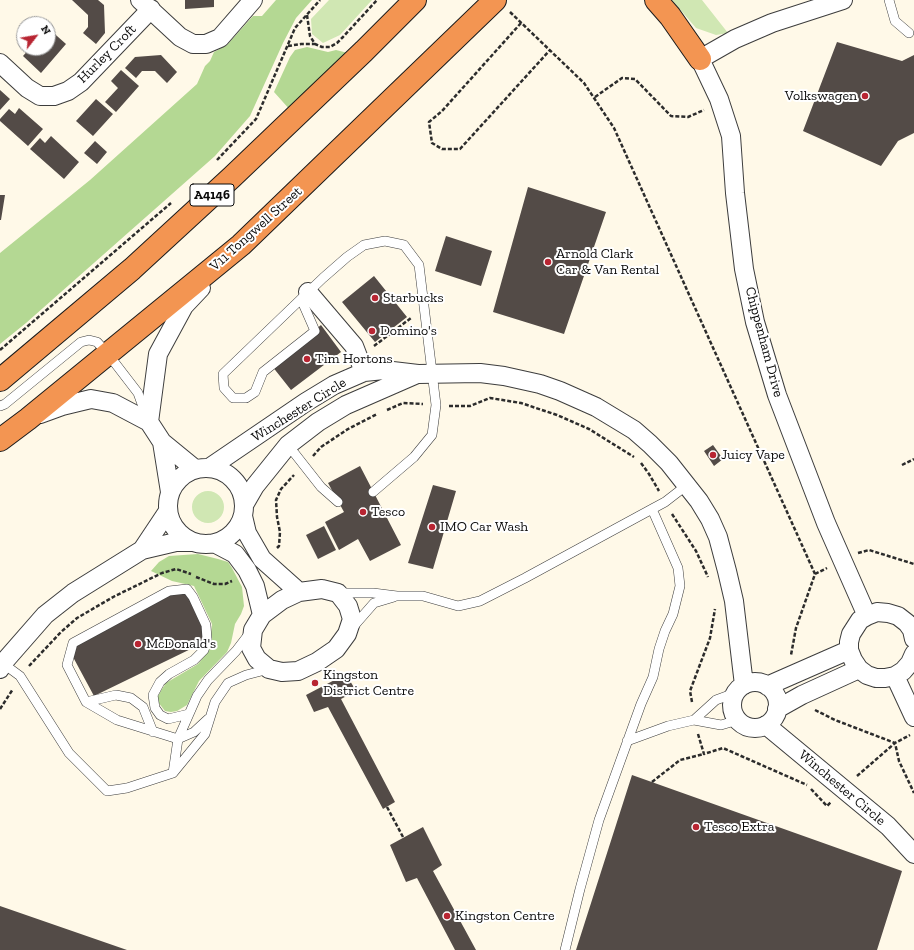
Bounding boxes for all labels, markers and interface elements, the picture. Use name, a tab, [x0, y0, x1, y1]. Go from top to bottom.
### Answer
north arrow	[16, 16, 56, 56]
street label: Hurley Croft	[74, 21, 140, 87]
text: N	[38, 23, 54, 37]
place label: Volkswagen	[785, 88, 857, 104]
marker: Volkswagen	[860, 91, 870, 101]
street label: V11 Tongwell Street	[206, 183, 306, 275]
road number: A4146	[190, 184, 234, 206]
place label: Arnold Clark Car & Van Rental	[556, 246, 659, 278]
marker: Arnold Clark Car & Van Rental	[543, 257, 553, 267]
street label: Chippenham Drive	[741, 285, 787, 399]
place label: Starbucks	[383, 290, 444, 306]
marker: Starbucks	[370, 293, 380, 303]
place label: Domino's	[380, 323, 437, 339]
marker: Domino's	[367, 326, 377, 336]
place label: Tim Hortons	[315, 351, 393, 367]
marker: Tim Hortons	[302, 354, 312, 364]
street label: Winchester Circle	[249, 374, 349, 446]
place label: Juicy Vape	[721, 447, 785, 463]
marker: Juicy Vape	[708, 450, 718, 460]
place label: Tesco	[371, 504, 405, 520]
marker: Tesco	[358, 507, 368, 517]
place label: IMO Car Wash	[440, 519, 528, 535]
marker: IMO Car Wash	[427, 522, 437, 532]
place label: McDonald's	[146, 636, 216, 652]
marker: McDonald's	[133, 639, 143, 649]
place label: Kingston District Centre	[323, 667, 414, 700]
marker: Kingston District Centre	[310, 678, 320, 688]
street label: Winchester Circle	[795, 747, 889, 829]
place label: Tesco Extra	[704, 819, 775, 835]
marker: Tesco Extra	[691, 822, 701, 832]
place label: Kingston Centre	[455, 908, 555, 924]
marker: Kingston Centre	[442, 911, 452, 921]

